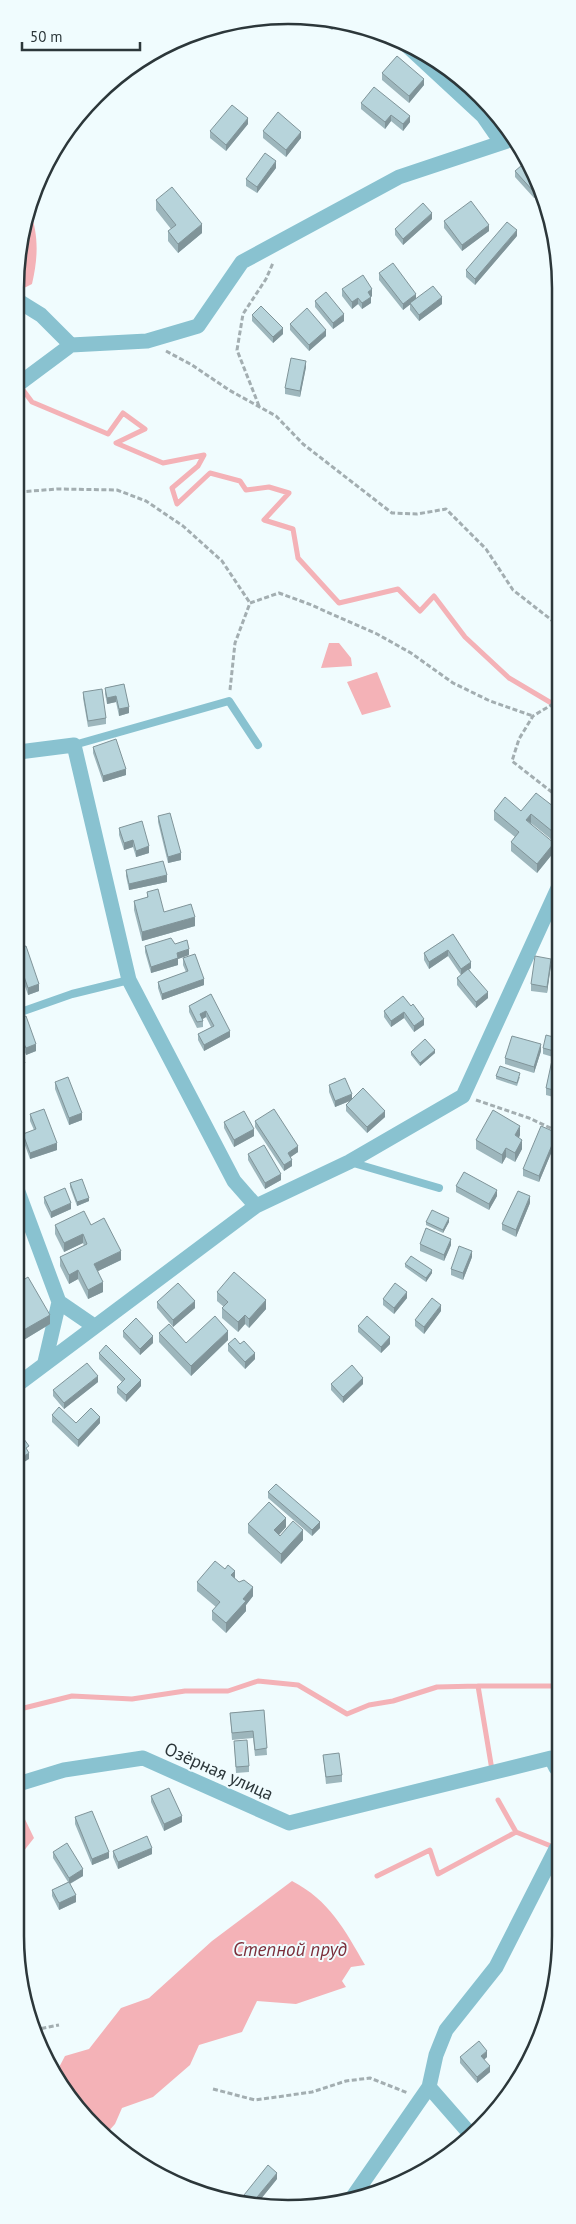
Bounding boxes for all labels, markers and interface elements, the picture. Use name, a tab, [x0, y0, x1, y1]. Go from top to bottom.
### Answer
scale bar	[22, 20, 140, 52]
text: 50 m	[30, 27, 63, 46]
street label: Озёрная улица	[161, 1737, 277, 1805]
water label: Степной пруд	[233, 1937, 347, 1961]

